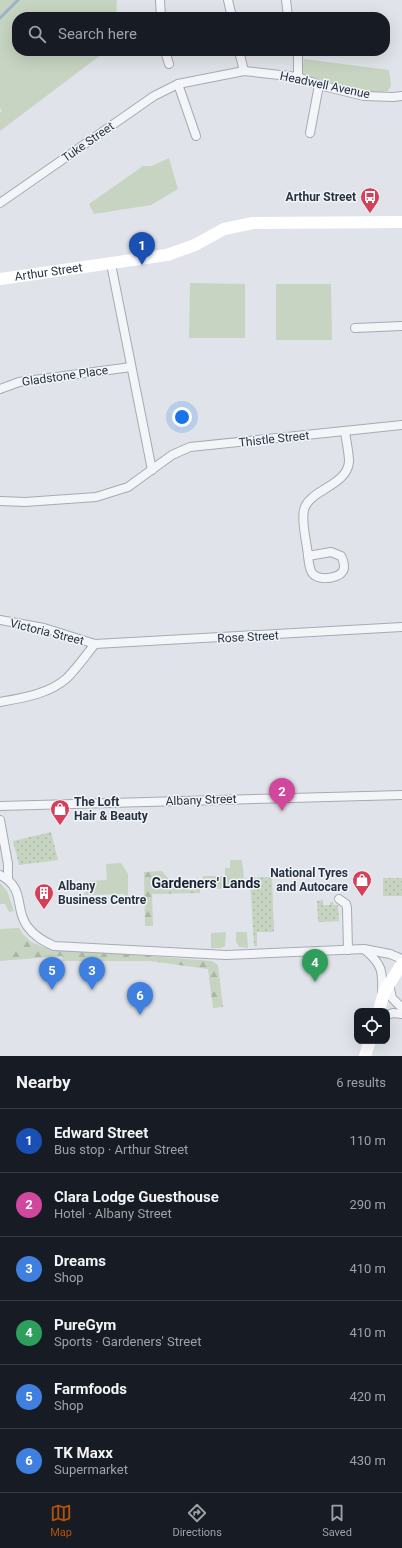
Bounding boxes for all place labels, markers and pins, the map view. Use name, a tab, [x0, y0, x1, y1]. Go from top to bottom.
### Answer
bus stop icon: Arthur Street	[359, 186, 381, 214]
place label: Arthur Street	[286, 190, 356, 204]
pin: 1	[129, 232, 155, 265]
pin: 2	[269, 778, 295, 811]
place label: The Loft Hair & Beauty	[74, 795, 149, 823]
shop icon: The Loft Hair & Beauty	[49, 798, 71, 826]
place label: National Tyres and Autocare	[270, 866, 349, 894]
shop icon: National Tyres and Autocare	[351, 869, 373, 897]
place label: Albany Business Centre	[58, 879, 147, 907]
building icon: Albany Business Centre	[33, 882, 55, 910]
pin: 4	[302, 949, 328, 982]
pin: 5	[39, 957, 65, 990]
pin: 3	[79, 957, 105, 990]
pin: 6	[127, 982, 153, 1015]

